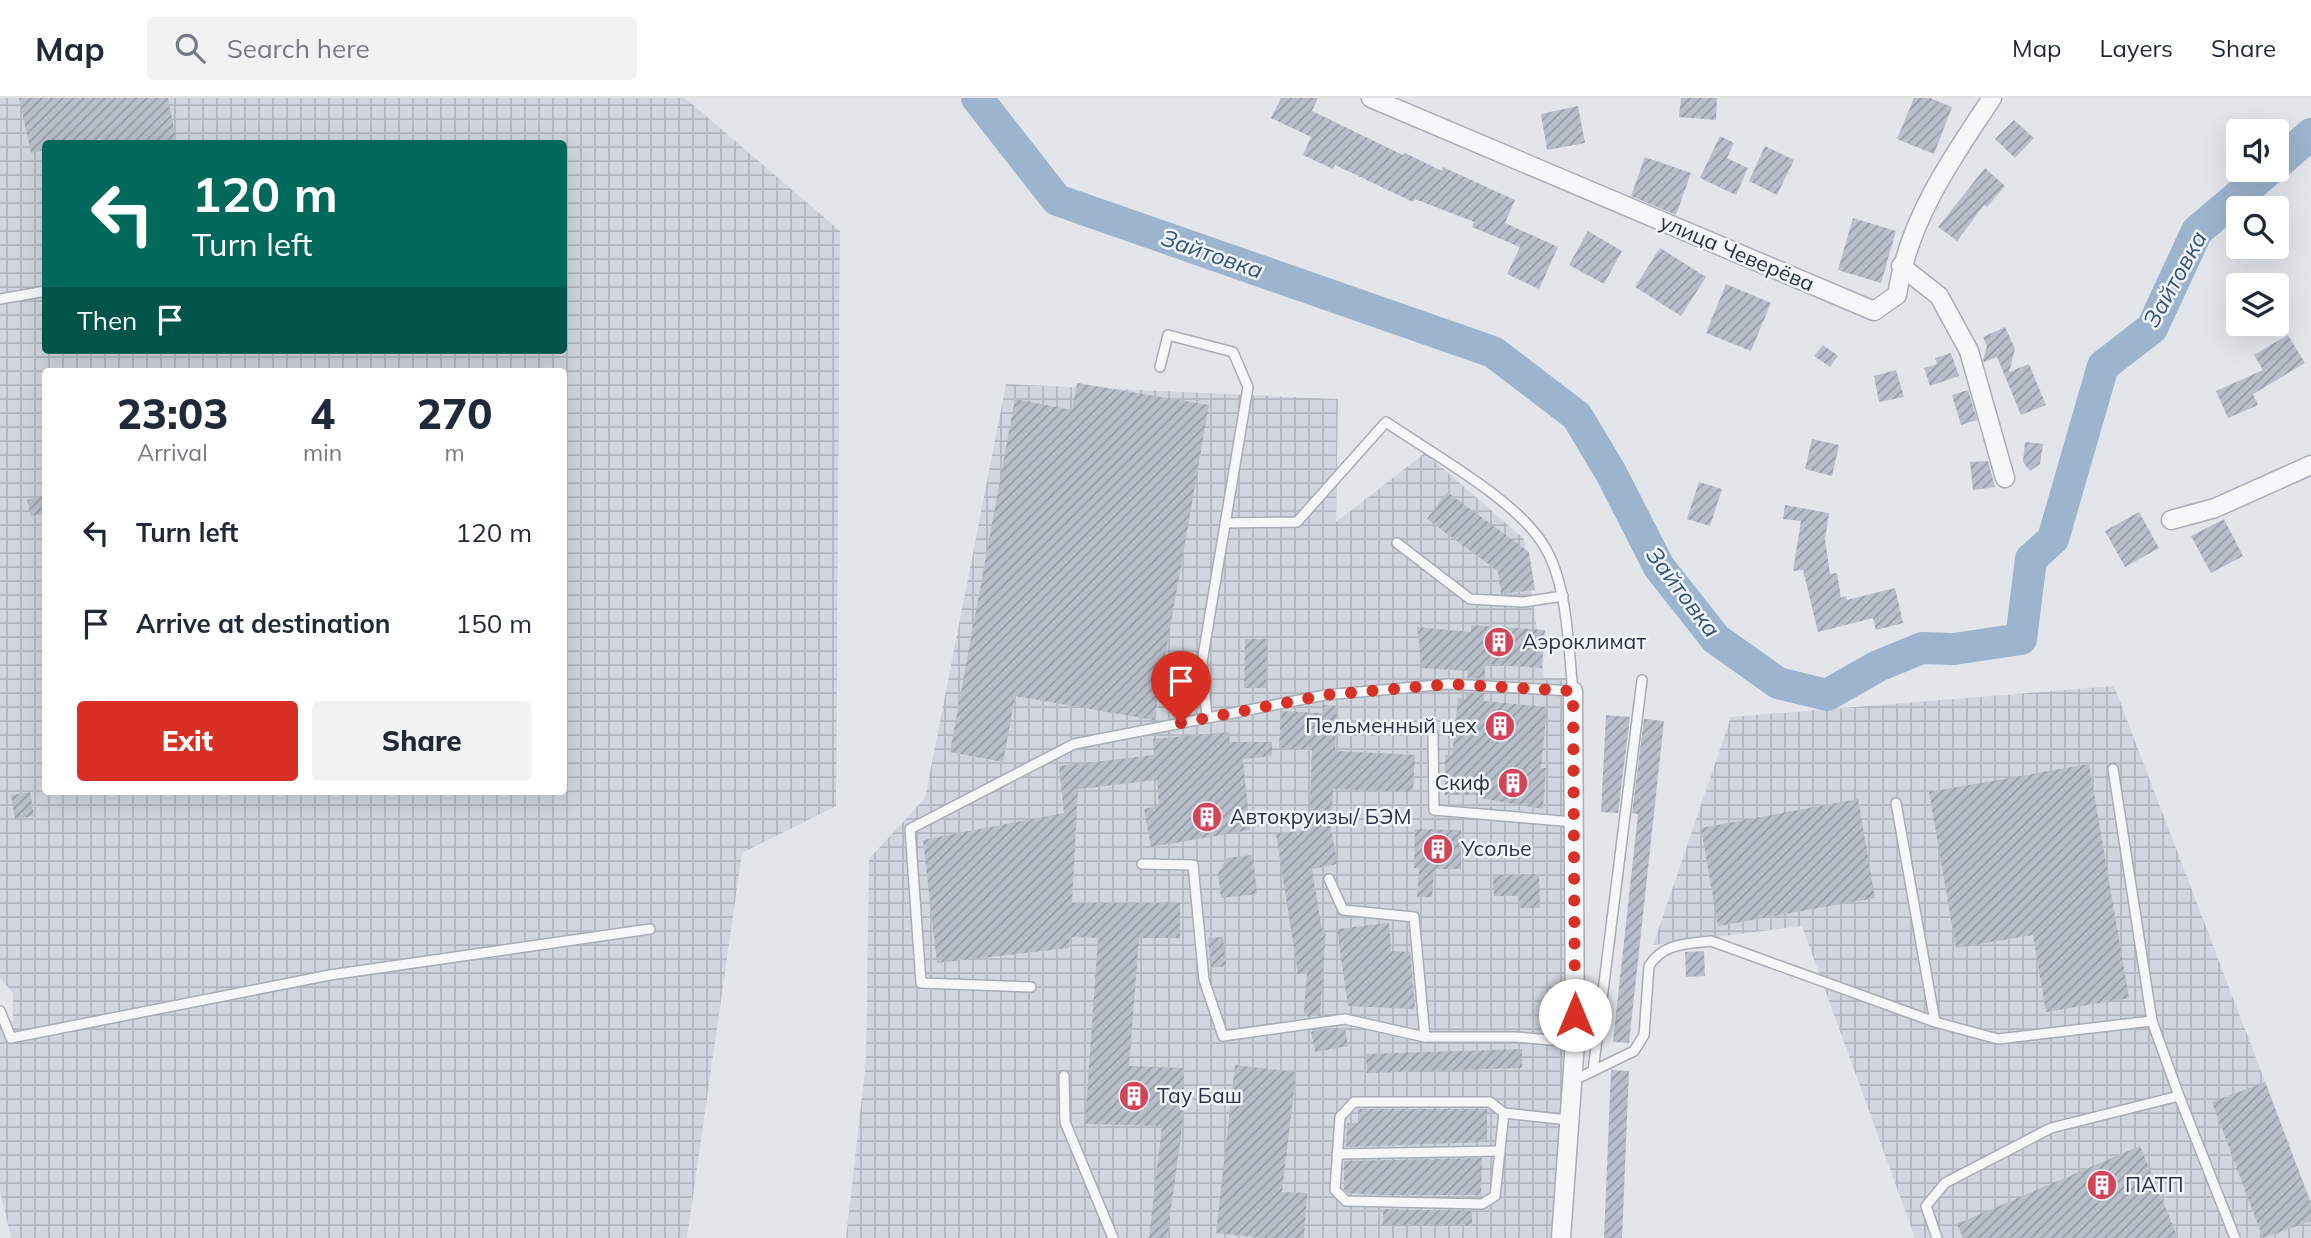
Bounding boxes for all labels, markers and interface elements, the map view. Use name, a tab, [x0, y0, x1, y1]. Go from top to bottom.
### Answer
search box	[147, 17, 637, 80]
text: Map	[35, 28, 105, 69]
icon: search	[171, 29, 209, 67]
text: Search here	[227, 32, 370, 65]
text: Map	[2012, 33, 2061, 63]
text: Layers	[2099, 33, 2173, 63]
text: Share	[2211, 33, 2276, 63]
map controls	[2226, 119, 2289, 336]
button: sound	[2226, 119, 2289, 182]
text: 120 m	[192, 163, 338, 224]
icon: left	[77, 168, 168, 259]
button: search	[2226, 196, 2289, 259]
street label: улица Чеверёва	[1656, 208, 1818, 296]
water label: Зайтовка	[1157, 223, 1267, 284]
text: Turn left	[192, 224, 312, 264]
water label: Зайтовка	[2136, 225, 2213, 332]
button: layers	[2226, 273, 2289, 336]
icon: arrive	[151, 301, 189, 339]
text: Then	[77, 304, 137, 337]
text: 23:03	[117, 387, 228, 440]
text: 4	[310, 387, 335, 440]
text: 270	[417, 387, 492, 440]
text: Arrival	[137, 438, 208, 467]
text: min	[303, 438, 342, 467]
text: m	[444, 438, 465, 467]
icon: left	[77, 514, 115, 552]
text: Turn left	[136, 516, 238, 549]
text: 120 m	[456, 516, 532, 549]
water label: Зайтовка	[1640, 541, 1727, 643]
icon: arrive	[77, 605, 115, 643]
text: Arrive at destination	[136, 607, 391, 640]
text: 150 m	[456, 607, 532, 640]
building icon: Аэроклимат	[1482, 625, 1516, 659]
place label: Аэроклимат	[1522, 628, 1646, 654]
pin	[1151, 651, 1211, 723]
icon: arrive	[1162, 662, 1200, 700]
button: Exit	[77, 701, 298, 781]
button: Share	[312, 701, 532, 781]
building icon: Пельменный цех	[1483, 709, 1517, 743]
place label: Пельменный цех	[1305, 712, 1478, 738]
building icon: Скиф	[1496, 766, 1530, 800]
place label: Скиф	[1435, 769, 1490, 795]
building icon: Автокруизы/ БЭМ	[1190, 800, 1224, 834]
place label: Автокруизы/ БЭМ	[1230, 803, 1411, 829]
building icon: Усолье	[1421, 832, 1455, 866]
place label: Усолье	[1460, 835, 1532, 861]
position arrow	[1538, 978, 1612, 1052]
building icon: Тау Баш	[1117, 1079, 1151, 1113]
place label: Тау Баш	[1157, 1082, 1242, 1108]
building icon: ПАТП	[2085, 1168, 2119, 1202]
place label: ПАТП	[2125, 1171, 2184, 1197]

